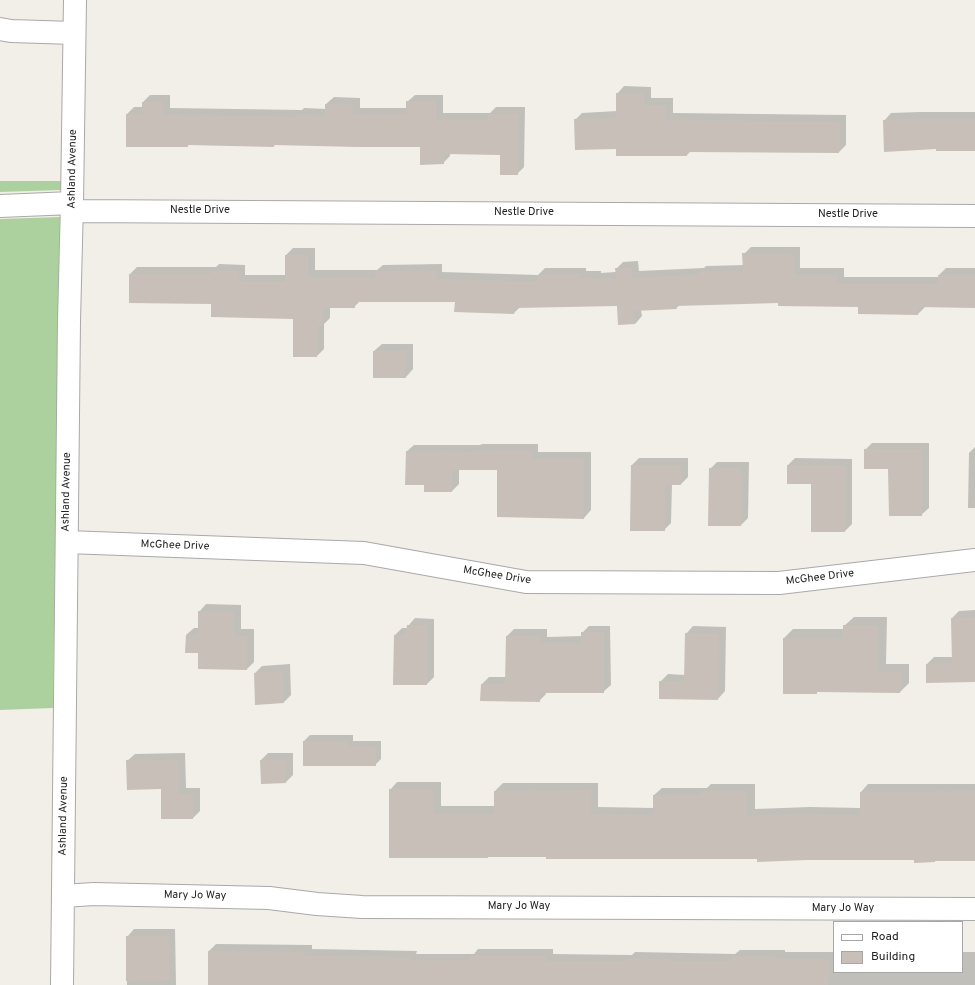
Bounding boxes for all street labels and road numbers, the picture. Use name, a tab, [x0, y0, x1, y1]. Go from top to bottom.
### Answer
street label: Ashland Avenue	[66, 129, 80, 209]
street label: Nestle Drive	[170, 204, 230, 218]
street label: Nestle Drive	[494, 206, 554, 220]
street label: Nestle Drive	[818, 208, 878, 222]
street label: Ashland Avenue	[60, 452, 74, 532]
street label: McGhee Drive	[140, 538, 210, 554]
street label: McGhee Drive	[462, 564, 532, 588]
street label: McGhee Drive	[785, 567, 855, 589]
street label: Ashland Avenue	[57, 776, 71, 856]
street label: Mary Jo Way	[164, 889, 226, 903]
street label: Mary Jo Way	[488, 900, 550, 914]
street label: Mary Jo Way	[812, 902, 874, 916]

